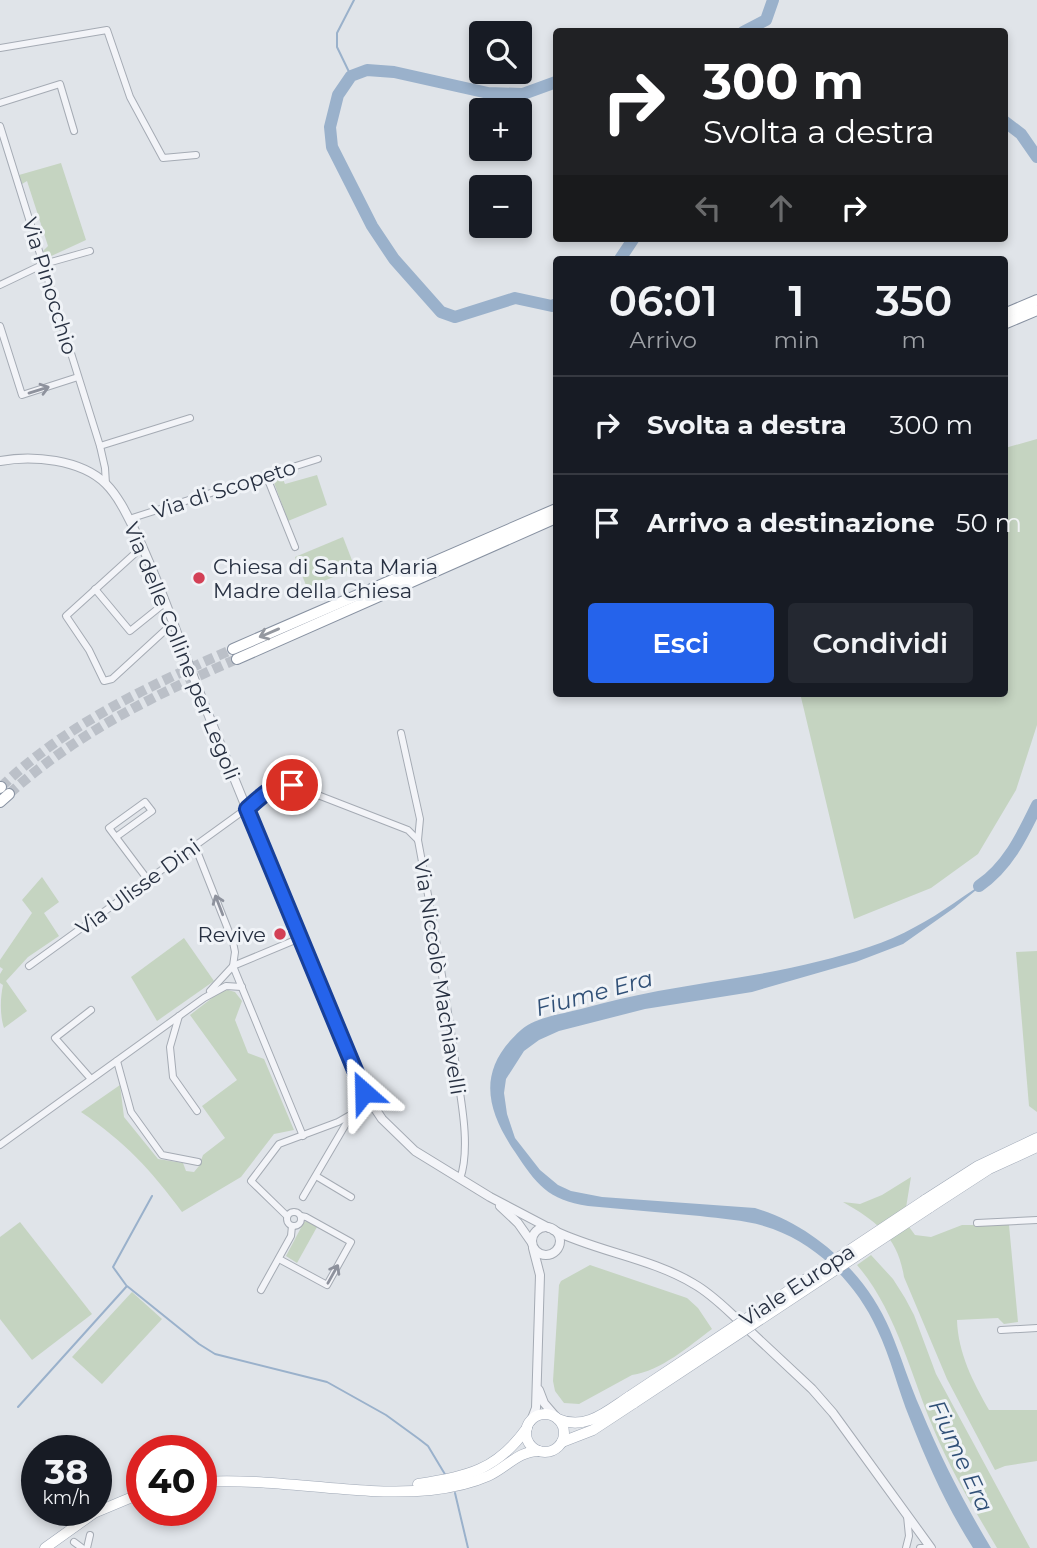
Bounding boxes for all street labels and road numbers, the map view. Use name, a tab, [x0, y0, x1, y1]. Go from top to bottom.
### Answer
street label: Via Pinocchio	[17, 214, 83, 358]
street label: Via di Scopeto	[149, 454, 299, 524]
street label: Via delle Colline per Legoli	[119, 518, 245, 784]
street label: Via Ulisse Dini	[71, 834, 205, 940]
street label: Via Niccolò Machiavelli	[409, 857, 471, 1097]
street label: Viale Europa	[735, 1239, 859, 1331]

